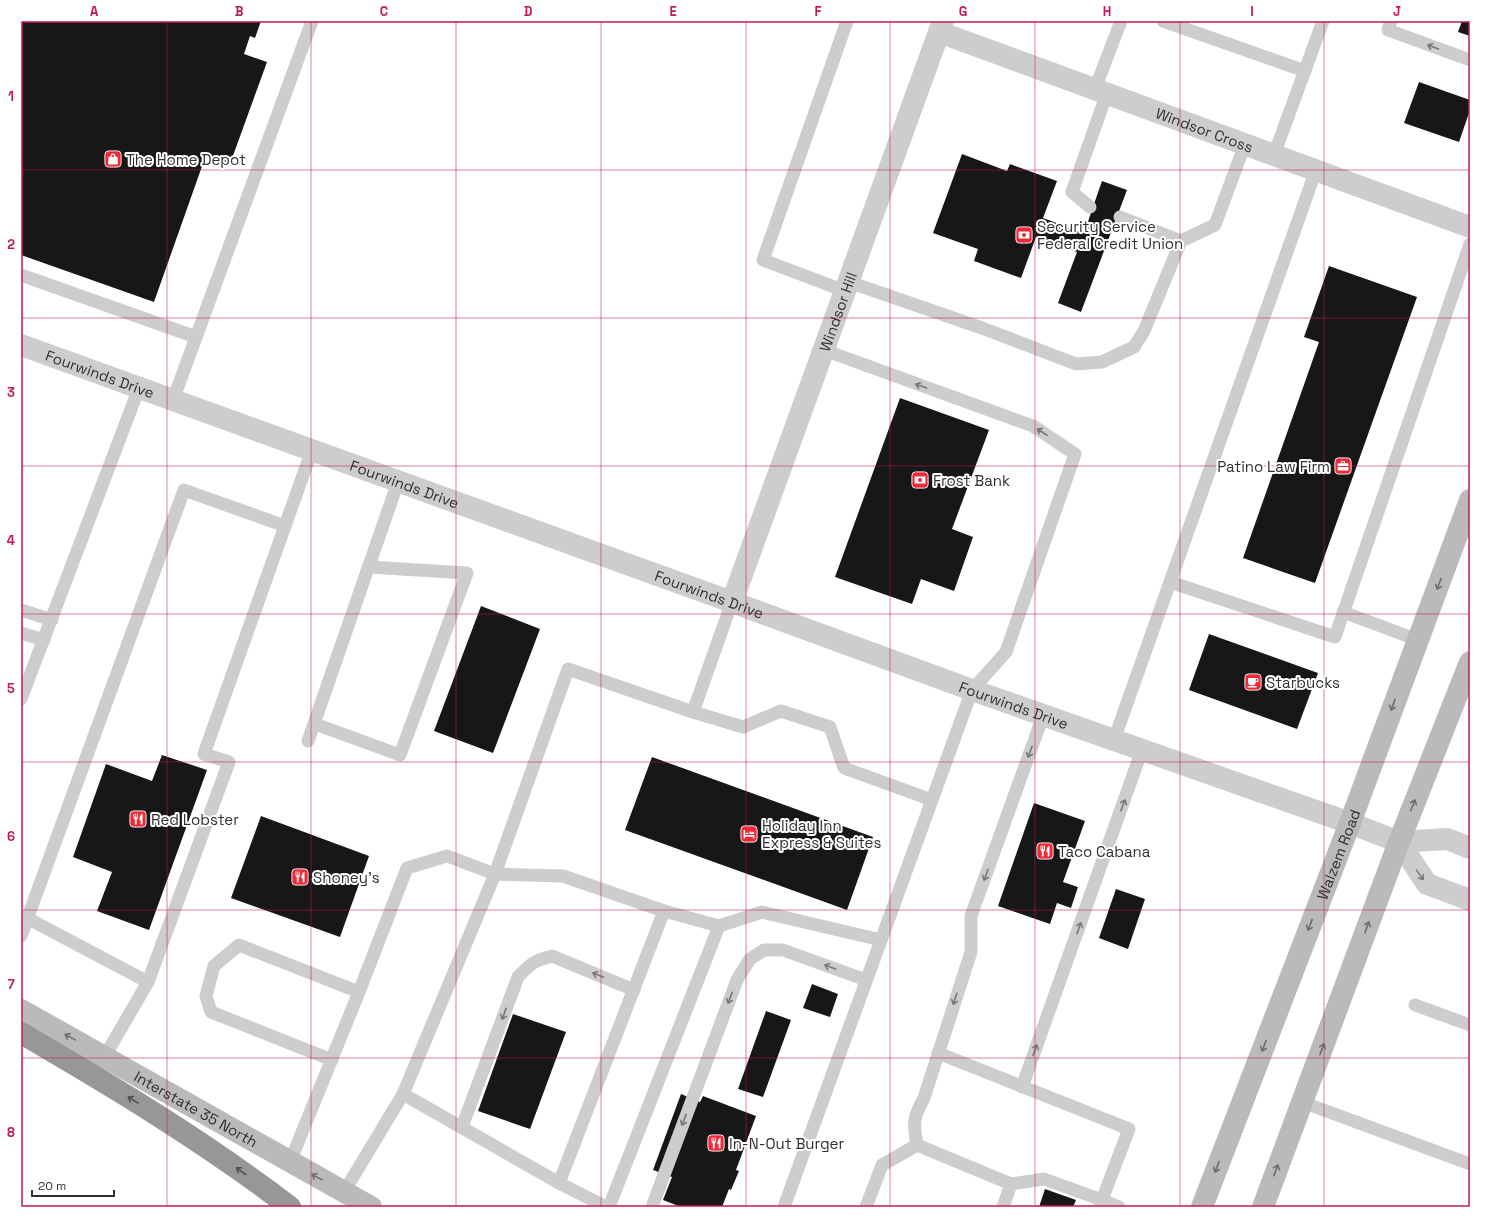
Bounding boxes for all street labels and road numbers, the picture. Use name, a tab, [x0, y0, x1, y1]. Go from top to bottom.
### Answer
street label: Windsor Cross	[1153, 103, 1256, 156]
street label: Windsor Hill	[814, 269, 861, 354]
street label: Fourwinds Drive	[43, 345, 157, 402]
street label: Fourwinds Drive	[348, 455, 462, 512]
street label: Fourwinds Drive	[652, 565, 767, 622]
street label: Fourwinds Drive	[957, 677, 1071, 733]
street label: Walzem Road	[1312, 806, 1364, 902]
street label: Interstate 35 North	[131, 1066, 261, 1151]

